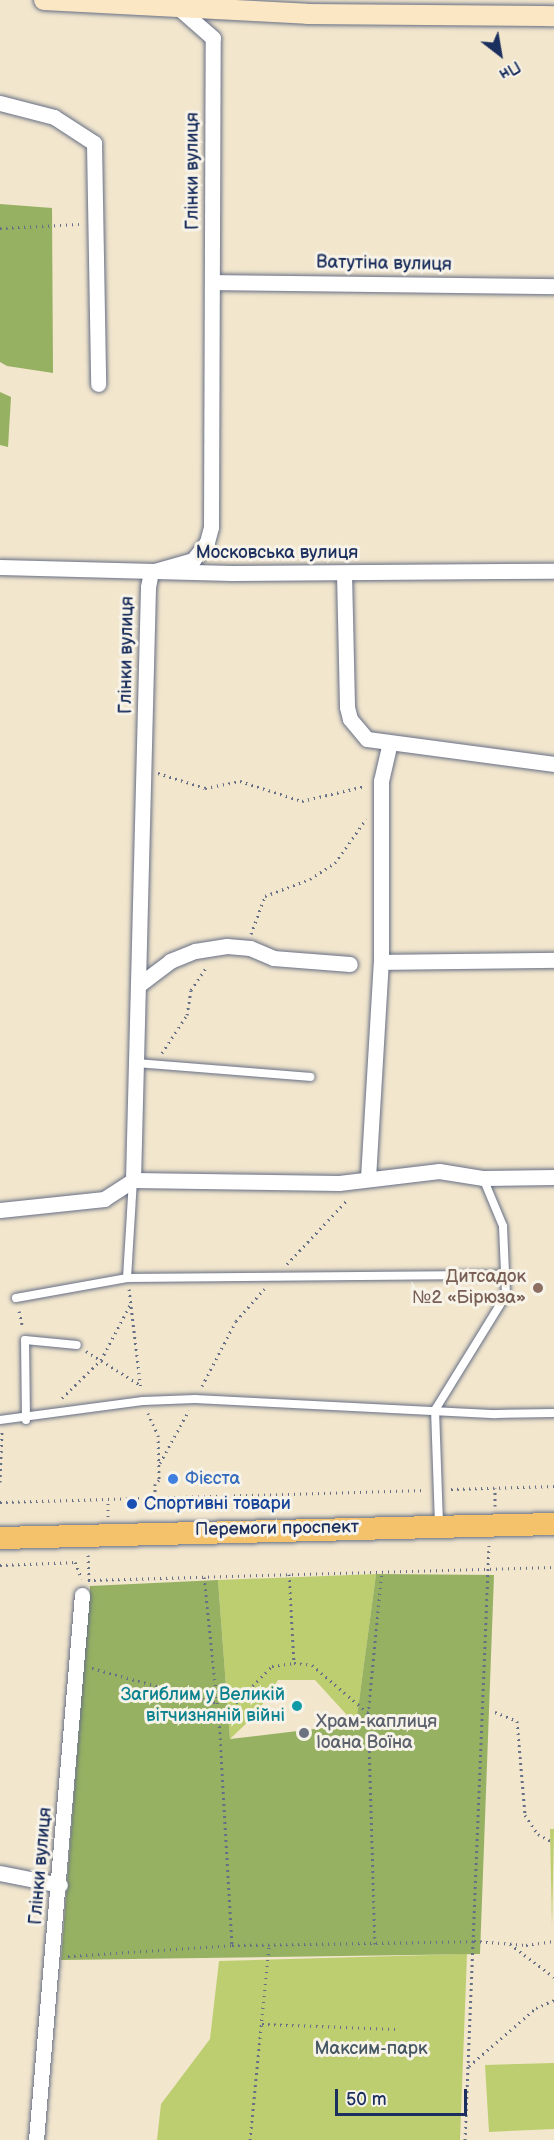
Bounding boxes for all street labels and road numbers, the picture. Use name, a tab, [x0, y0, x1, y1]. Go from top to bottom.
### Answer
street label: Глінки вулиця	[182, 112, 204, 230]
street label: Ватутіна вулиця	[316, 252, 452, 276]
street label: Московська вулиця	[196, 542, 358, 564]
street label: Глінки вулиця	[115, 596, 139, 714]
street label: Перемоги проспект	[195, 1517, 359, 1541]
street label: Глінки вулиця	[25, 1806, 57, 1926]

